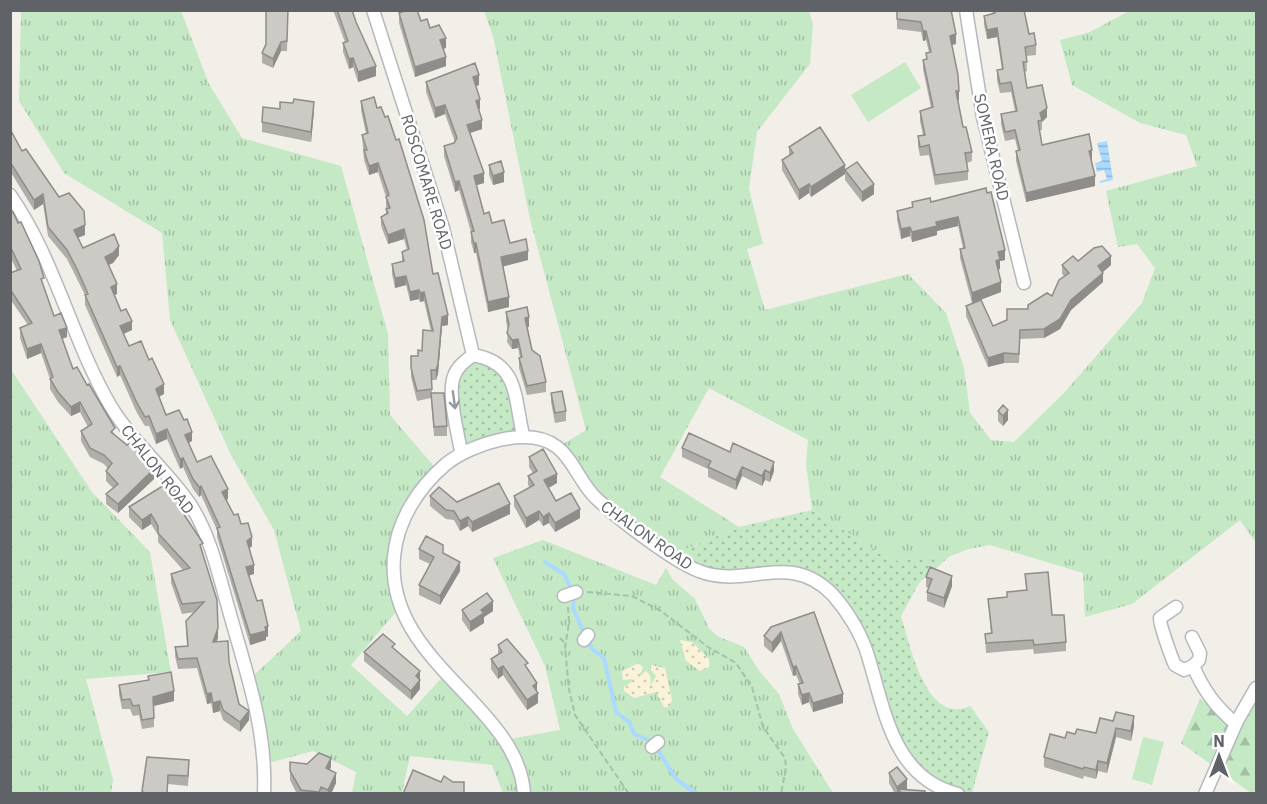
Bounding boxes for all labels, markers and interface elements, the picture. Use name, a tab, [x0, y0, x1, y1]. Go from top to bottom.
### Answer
street label: SOMERA ROAD	[970, 91, 1014, 203]
street label: ROSCOMARE ROAD	[397, 112, 457, 252]
one-way arrow	[448, 389, 459, 409]
street label: CHALON ROAD	[117, 420, 199, 518]
street label: CHALON ROAD	[597, 496, 697, 574]
north arrow	[1189, 726, 1249, 786]
text: N	[1213, 731, 1225, 751]

